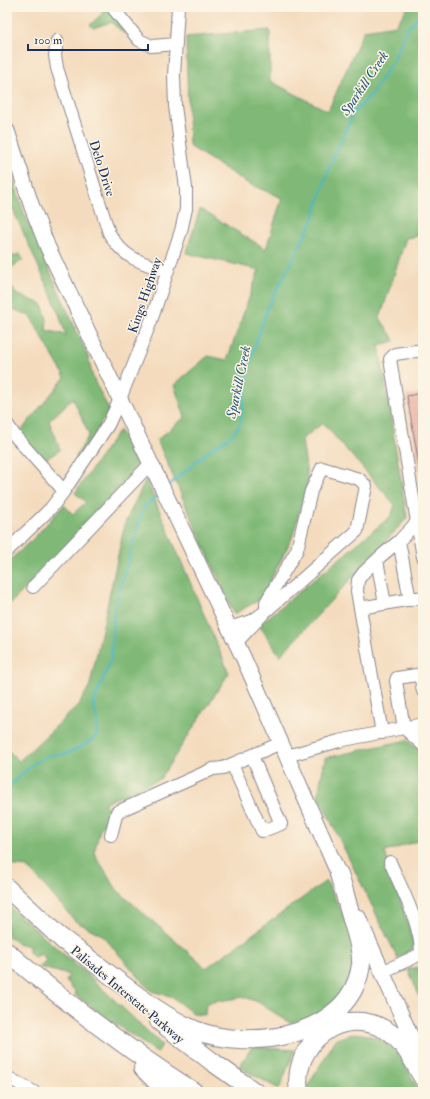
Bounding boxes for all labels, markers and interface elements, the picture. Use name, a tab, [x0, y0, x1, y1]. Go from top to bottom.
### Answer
scale bar	[28, 26, 148, 52]
text: 100 m	[34, 33, 63, 48]
water label: Sparkill Creek	[336, 48, 392, 120]
street label: Delo Drive	[85, 138, 119, 199]
street label: Kings Highway	[125, 255, 166, 336]
water label: Sparkill Creek	[222, 344, 255, 421]
street label: Palisades Interstate Parkway	[67, 943, 188, 1048]

